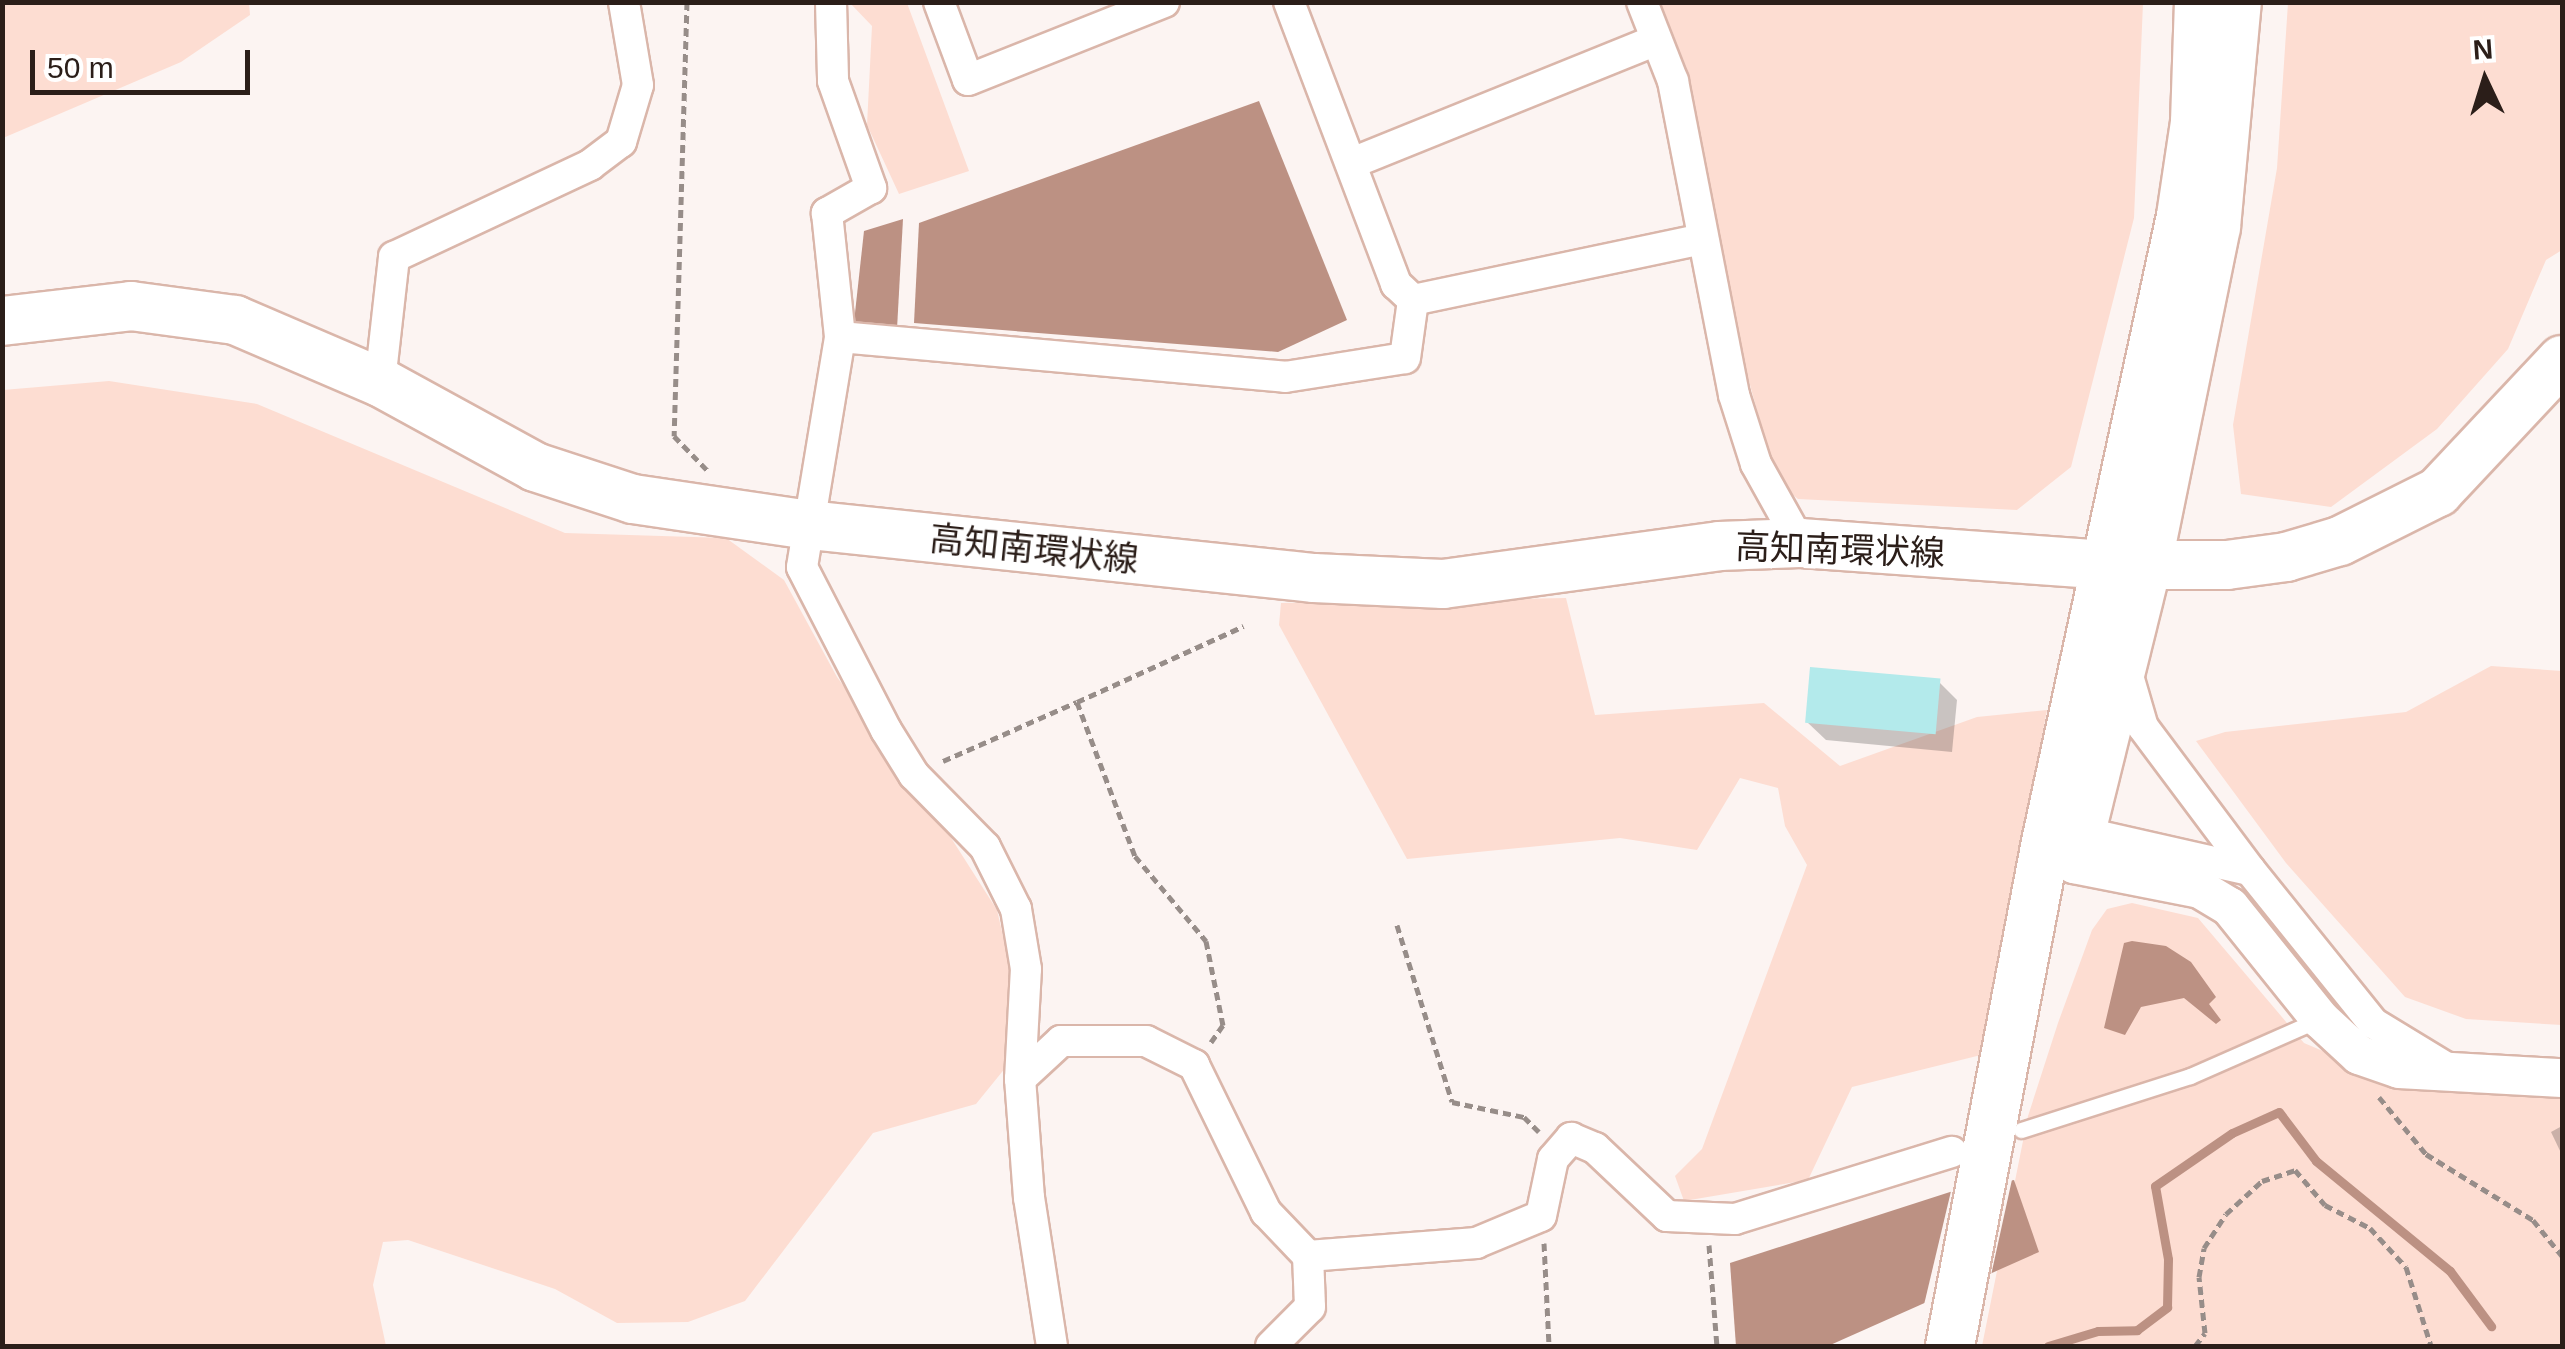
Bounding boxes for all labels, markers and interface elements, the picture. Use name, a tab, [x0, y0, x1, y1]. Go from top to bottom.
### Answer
scale bar	[35, 30, 255, 92]
north arrow	[2435, 30, 2535, 130]
text: N	[2472, 33, 2494, 66]
text: 50 m	[47, 51, 114, 84]
street label: 高知南環状線	[927, 517, 1141, 581]
street label: 高知南環状線	[1734, 525, 1946, 575]

